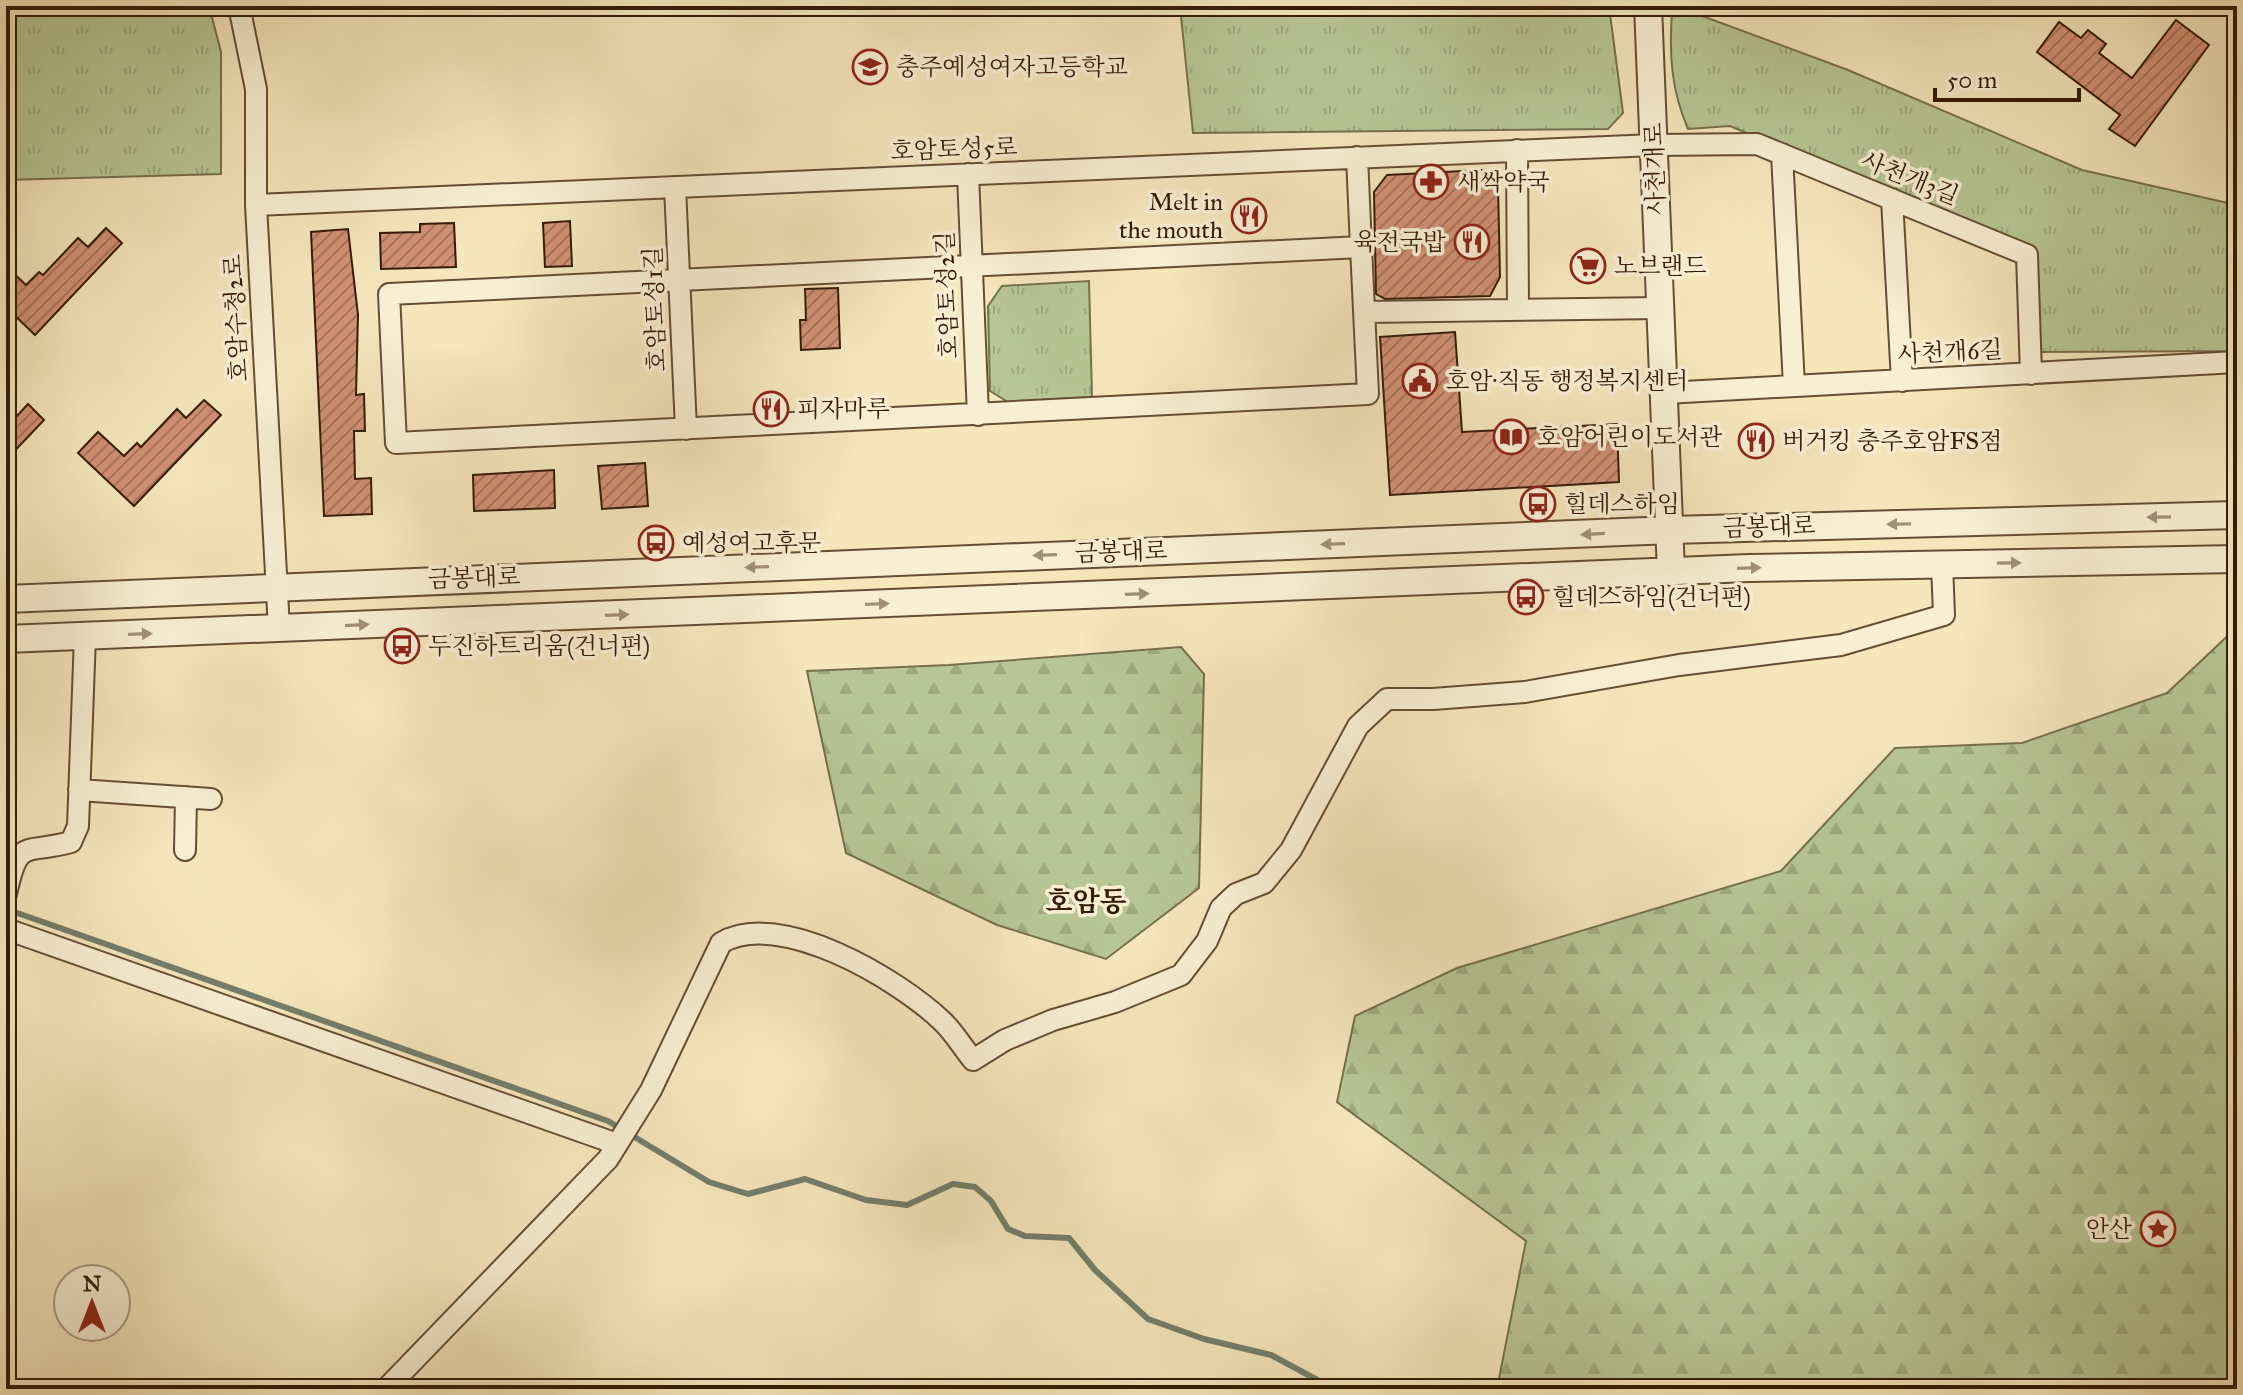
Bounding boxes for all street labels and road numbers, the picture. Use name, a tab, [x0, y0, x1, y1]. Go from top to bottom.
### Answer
street label: 사천개로	[1638, 122, 1672, 216]
street label: 호암토성5로	[890, 132, 1018, 166]
street label: 사천개3길	[1857, 145, 1963, 211]
street label: 호암토성2길	[930, 231, 964, 359]
street label: 호암토성1길	[638, 246, 672, 372]
street label: 호암수청2로	[218, 253, 254, 383]
street label: 사천개6길	[1897, 334, 2003, 370]
street label: 금봉대로	[1722, 510, 1816, 544]
street label: 금봉대로	[1074, 535, 1168, 569]
street label: 금봉대로	[427, 561, 521, 595]

